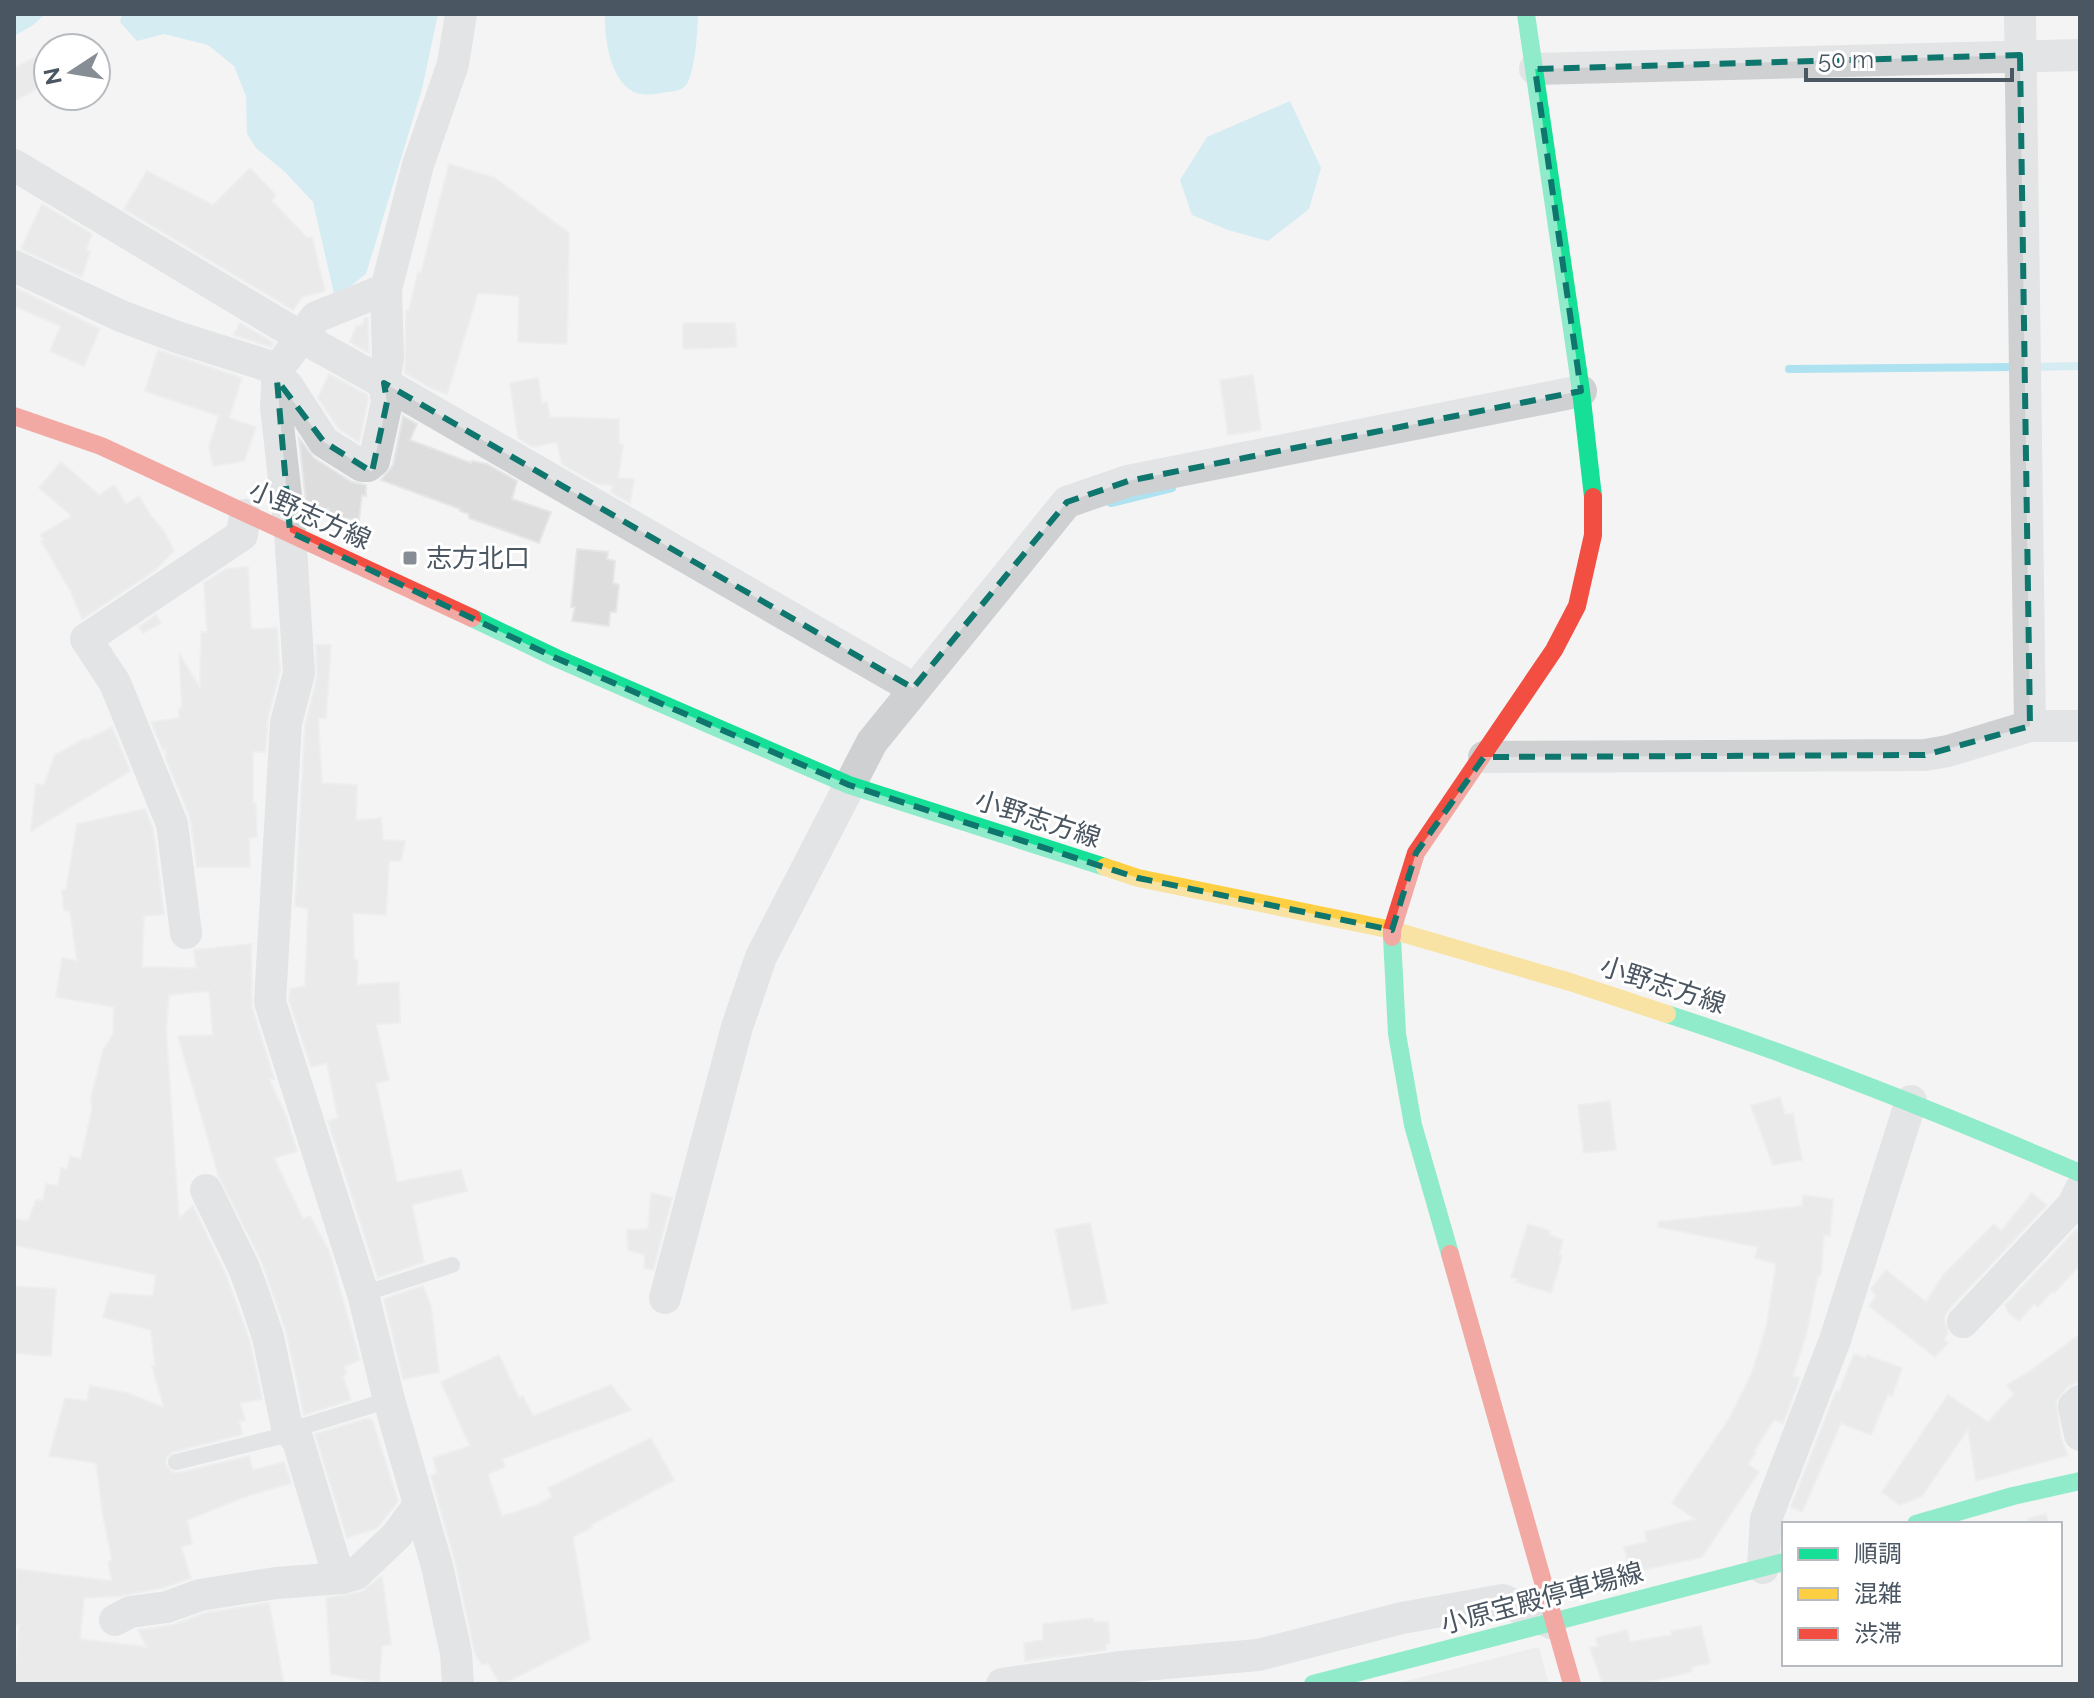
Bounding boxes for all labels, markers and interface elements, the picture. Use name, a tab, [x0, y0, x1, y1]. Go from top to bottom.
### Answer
north arrow	[32, 32, 112, 112]
scale bar	[1806, 32, 2012, 82]
text: 50 m	[1818, 45, 1874, 74]
text: N	[38, 65, 67, 87]
street label: 小野志方線	[245, 475, 375, 555]
place label: 志方北口	[426, 543, 530, 573]
marker: 志方北口	[401, 549, 419, 567]
street label: 小野志方線	[972, 785, 1104, 853]
street label: 小野志方線	[1597, 951, 1729, 1019]
legend	[1782, 1522, 2062, 1666]
text: 順調	[1854, 1539, 1902, 1568]
street label: 小原宝殿停車場線	[1438, 1557, 1646, 1639]
text: 混雑	[1854, 1579, 1902, 1608]
text: 渋滞	[1854, 1619, 1902, 1648]

